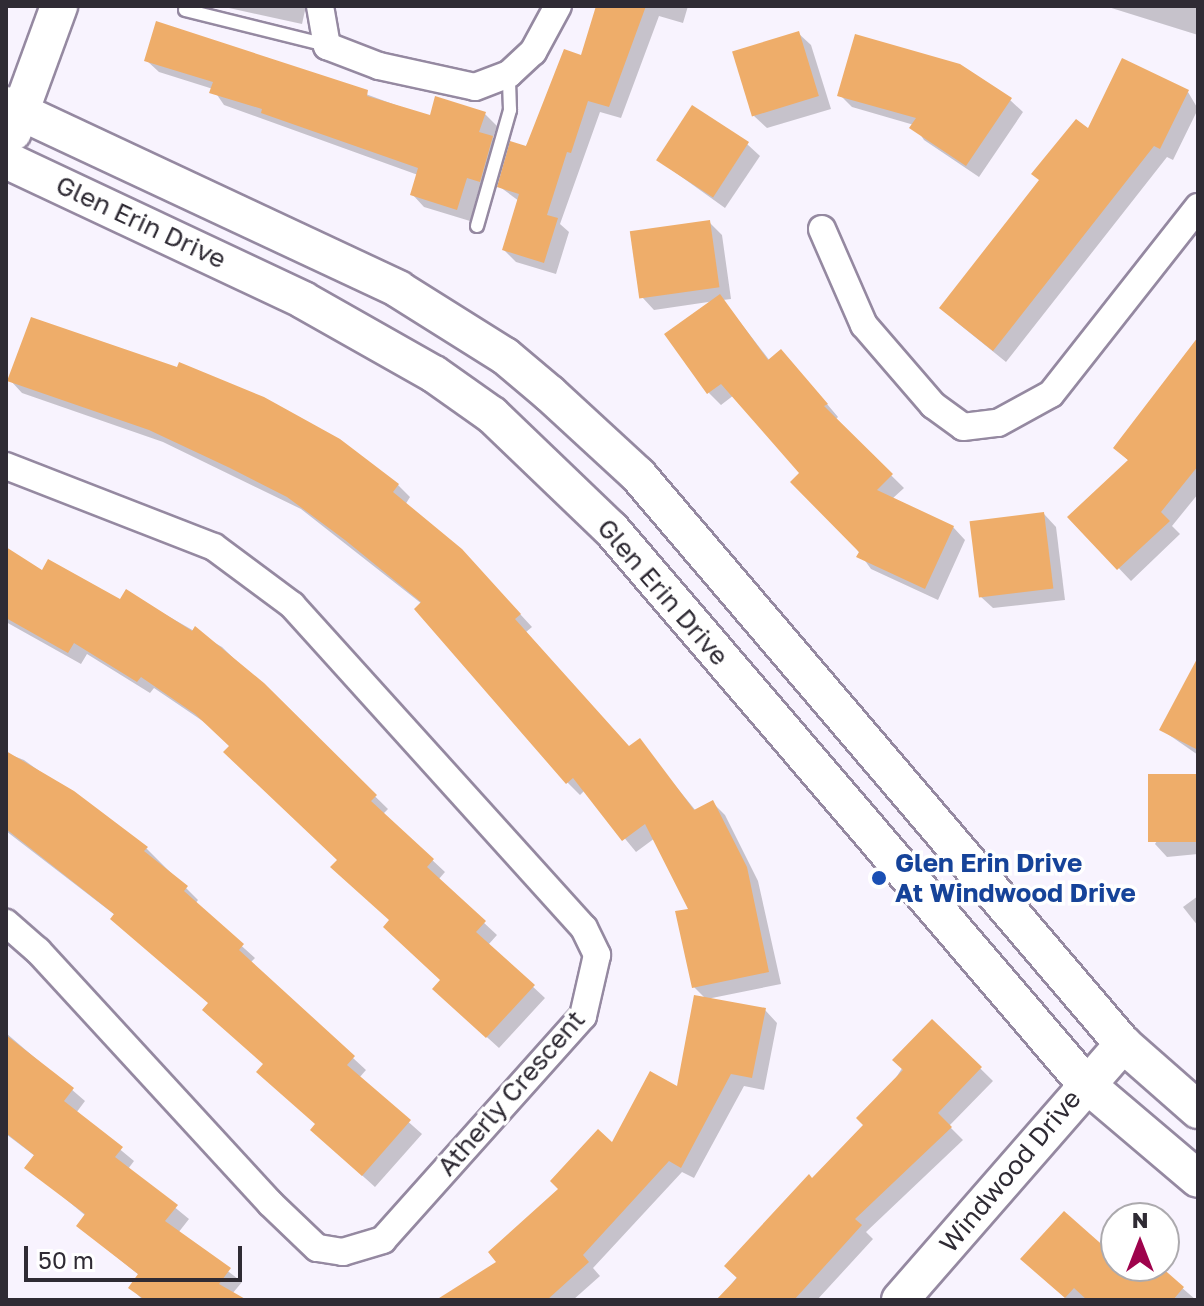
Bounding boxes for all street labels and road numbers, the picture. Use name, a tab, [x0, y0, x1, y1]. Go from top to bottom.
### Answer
street label: Glen Erin Drive	[51, 169, 231, 275]
street label: Glen Erin Drive	[591, 512, 735, 672]
street label: Atherly Crescent	[431, 1004, 591, 1182]
street label: Windwood Drive	[933, 1083, 1087, 1259]

